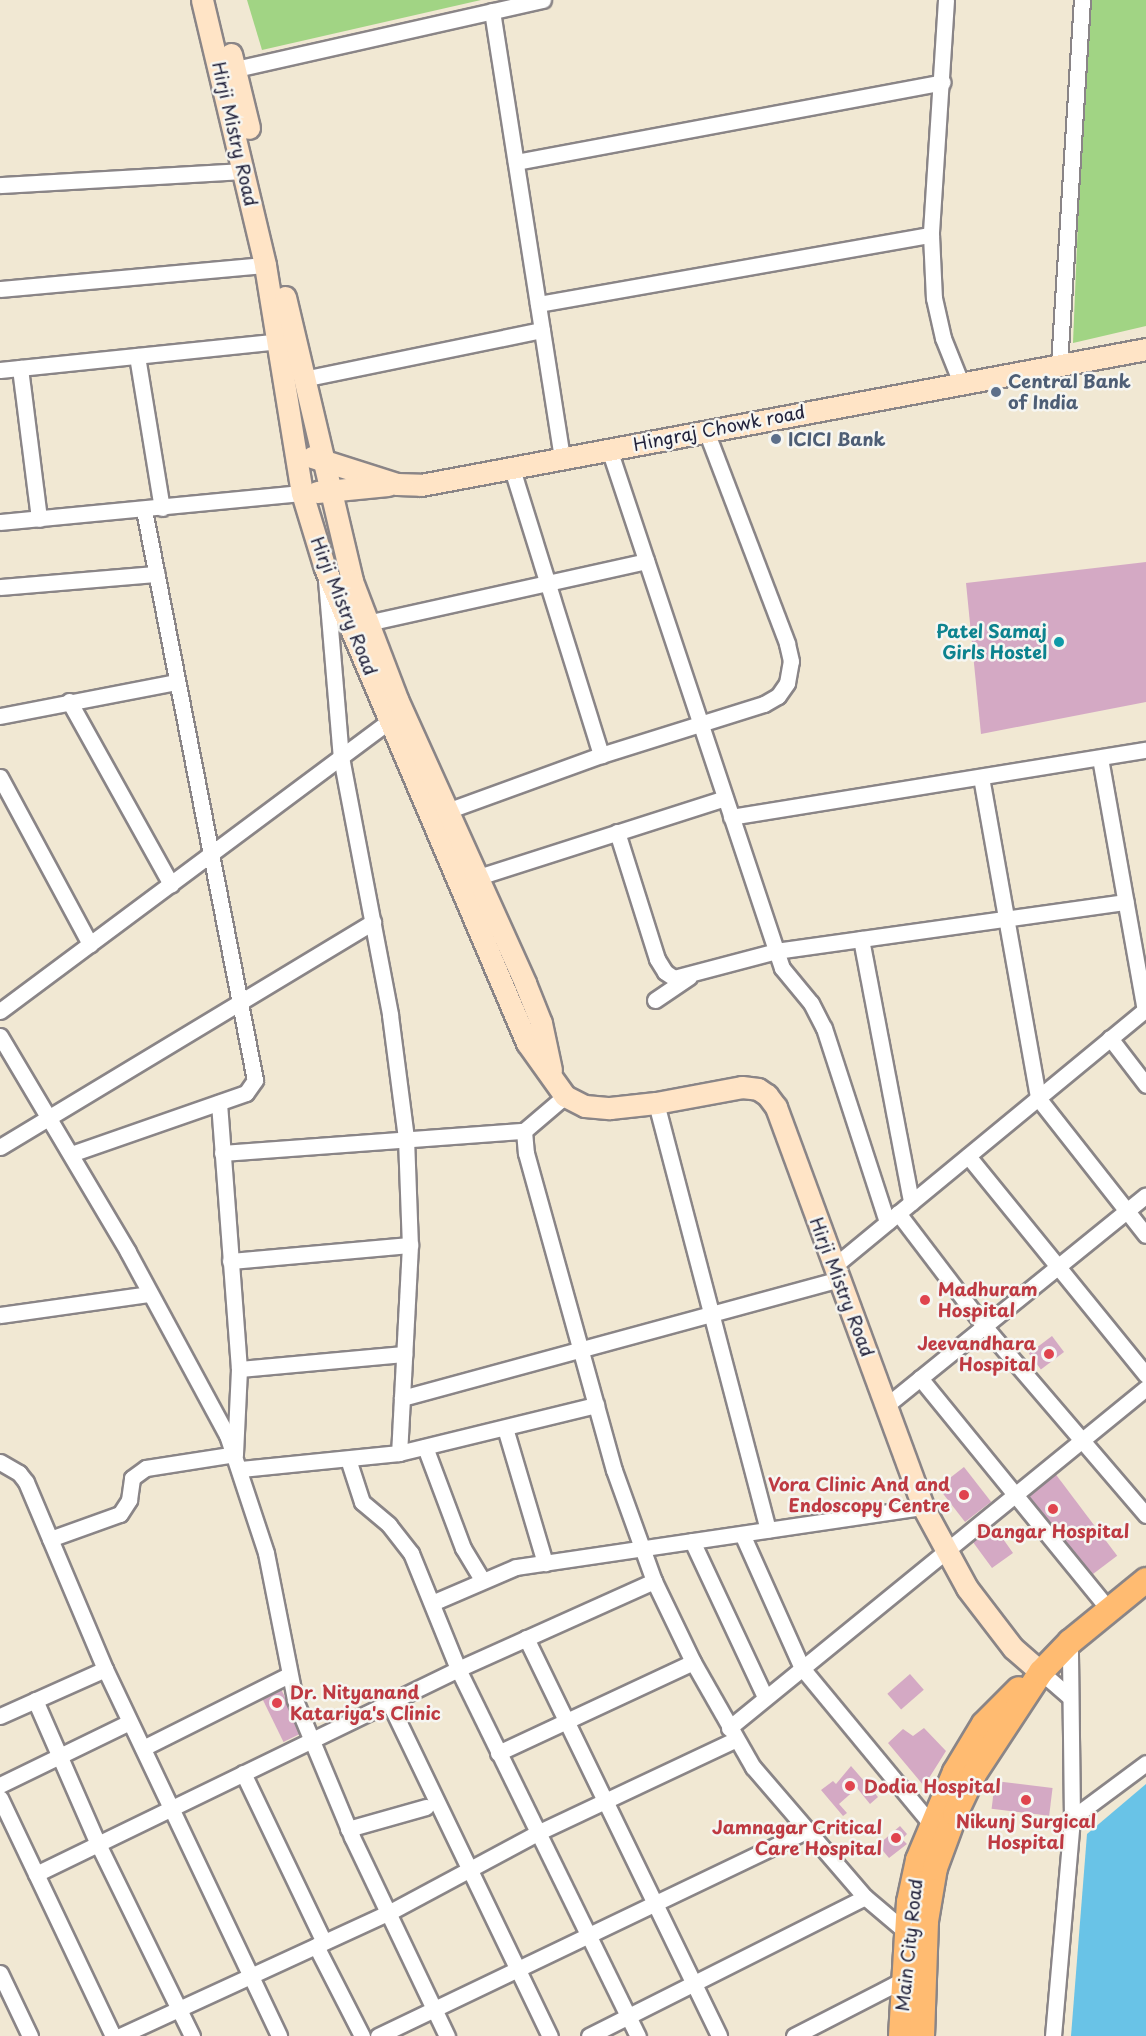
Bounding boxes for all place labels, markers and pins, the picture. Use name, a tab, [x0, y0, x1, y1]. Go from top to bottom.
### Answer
place label: Central Bank of India	[1008, 371, 1131, 413]
marker: Central Bank of India	[989, 385, 1003, 399]
place label: ICICI Bank	[788, 428, 885, 450]
marker: ICICI Bank	[769, 432, 783, 446]
place label: Patel Samaj Girls Hostel	[935, 621, 1047, 664]
marker: Patel Samaj Girls Hostel	[1052, 635, 1066, 649]
place label: Madhuram Hospital	[938, 1279, 1038, 1322]
marker: Madhuram Hospital	[916, 1291, 934, 1309]
place label: Jeevandhara Hospital	[917, 1333, 1036, 1376]
marker: Jeevandhara Hospital	[1040, 1345, 1058, 1363]
place label: Vora Clinic And and Endoscopy Centre	[768, 1474, 950, 1516]
marker: Vora Clinic And and Endoscopy Centre	[955, 1486, 973, 1504]
marker: Dangar Hospital	[1044, 1500, 1062, 1518]
place label: Dangar Hospital	[976, 1520, 1130, 1542]
place label: Dr. Nityanand Katariya's Clinic	[290, 1682, 441, 1724]
marker: Dr. Nityanand Katariya's Clinic	[268, 1694, 286, 1712]
place label: Dodia Hospital	[864, 1775, 1000, 1797]
marker: Dodia Hospital	[841, 1777, 859, 1795]
marker: Nikunj Surgical Hospital	[1017, 1791, 1035, 1809]
place label: Nikunj Surgical Hospital	[956, 1811, 1096, 1854]
place label: Jamnagar Critical Care Hospital	[711, 1817, 882, 1860]
marker: Jamnagar Critical Care Hospital	[887, 1829, 905, 1847]

